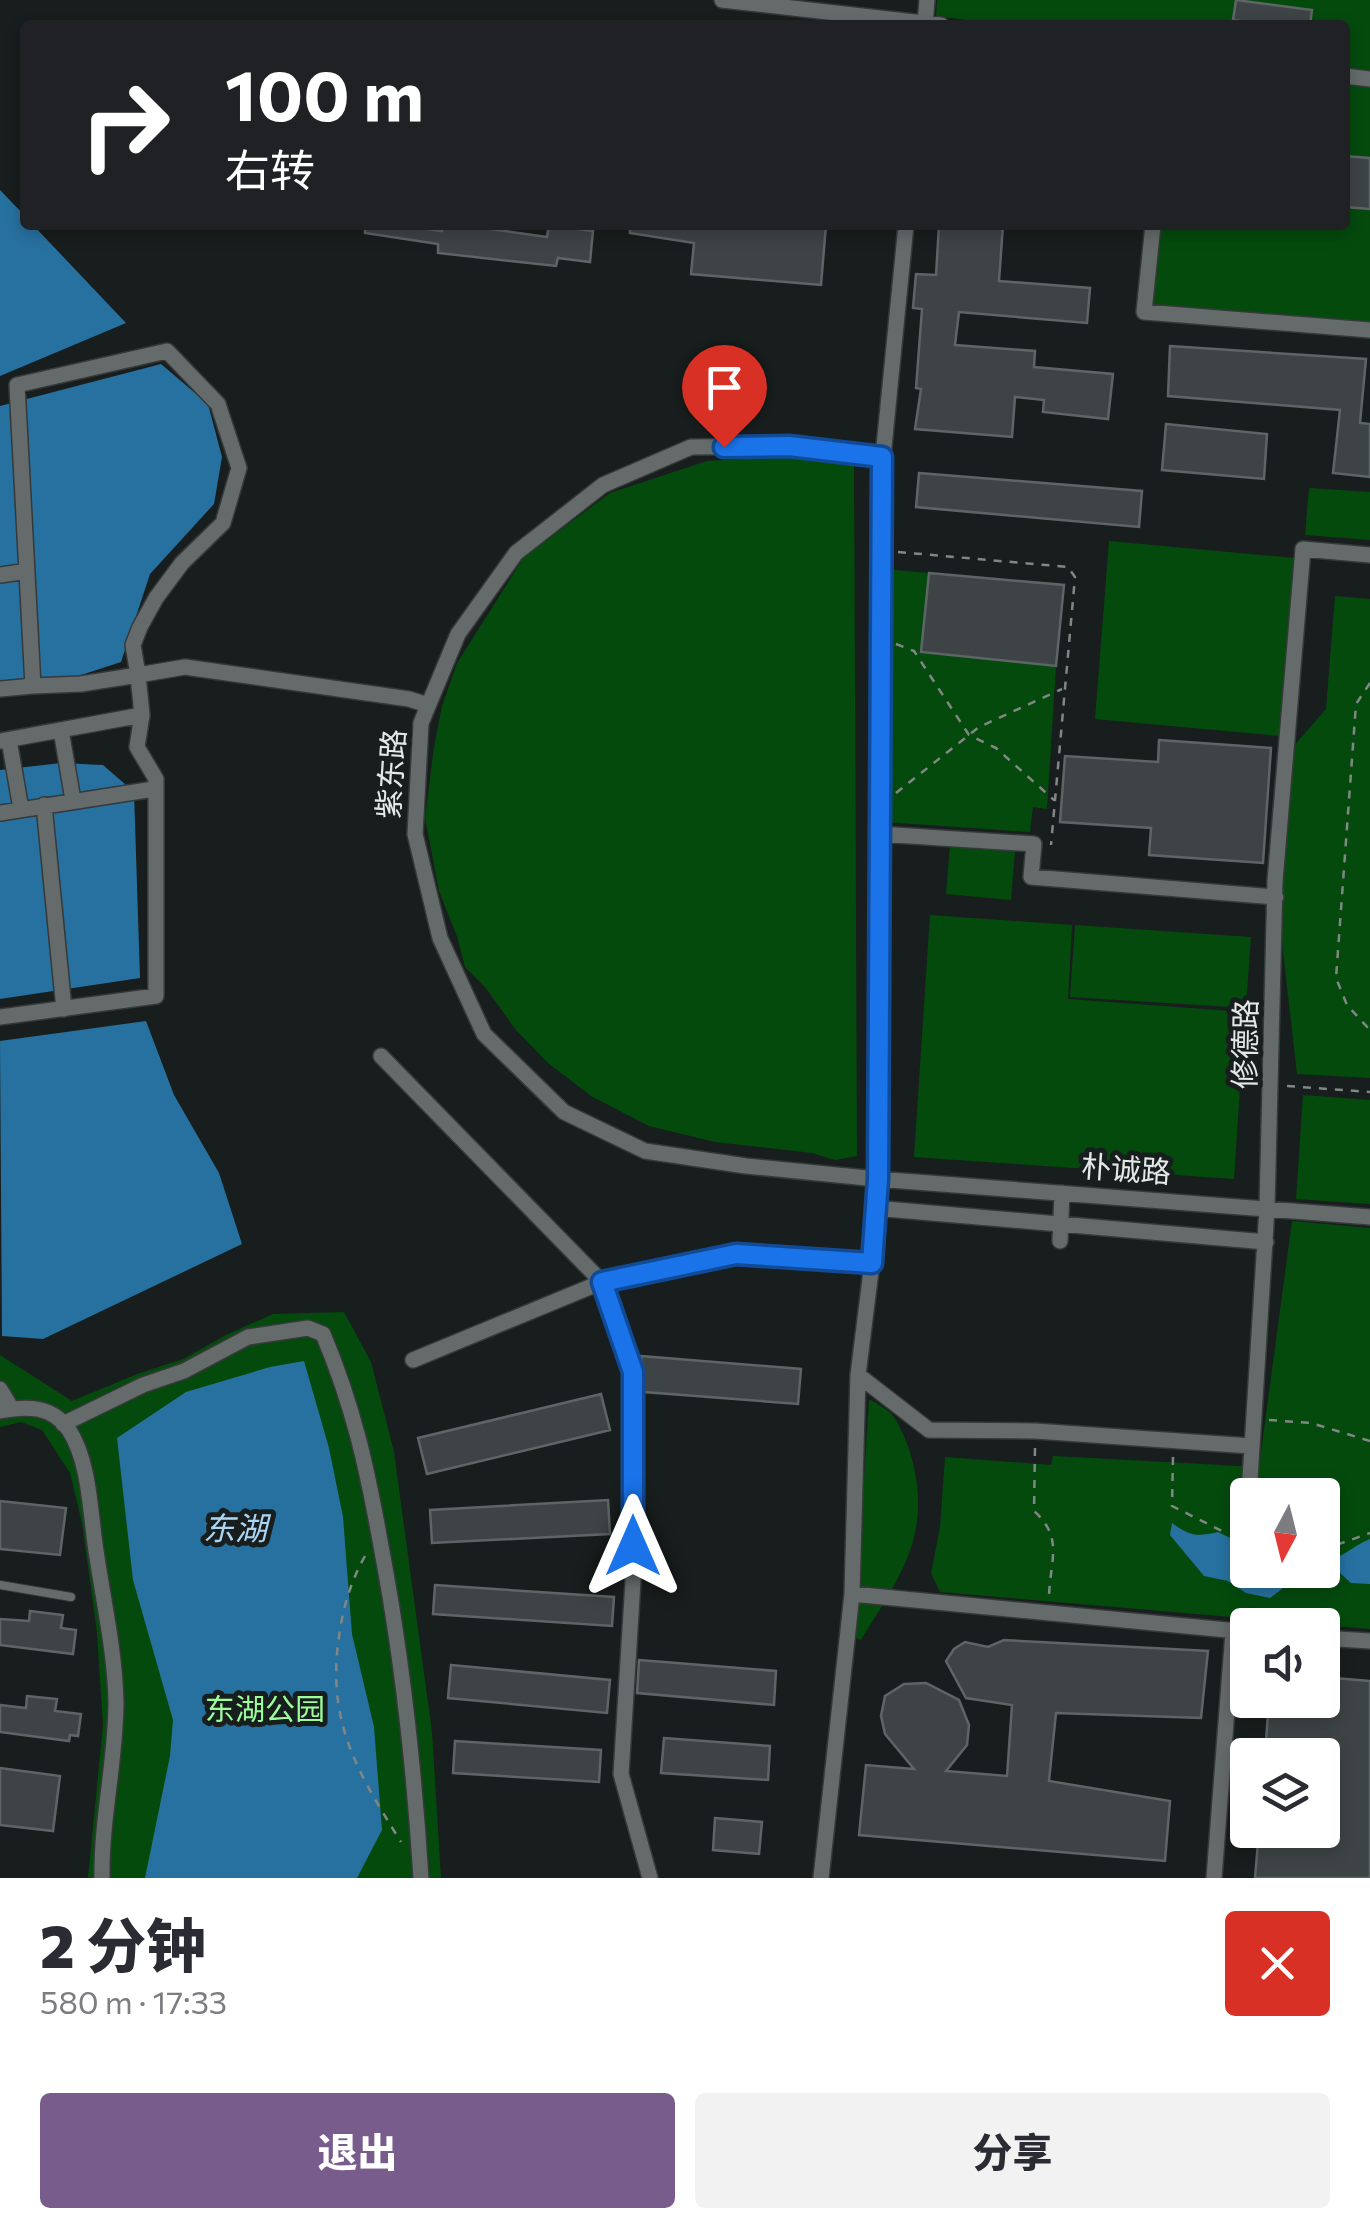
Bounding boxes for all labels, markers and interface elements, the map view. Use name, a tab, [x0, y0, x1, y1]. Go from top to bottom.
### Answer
text: 100 m	[225, 50, 424, 135]
icon: right	[60, 60, 190, 190]
text: 右转	[225, 141, 315, 196]
pin	[682, 345, 767, 448]
icon: arrive	[697, 360, 752, 415]
street label: 紫东路	[368, 728, 411, 820]
street label: 修德路	[1224, 999, 1263, 1089]
street label: 朴诚路	[1080, 1146, 1172, 1189]
north arrow	[1230, 1478, 1340, 1588]
map controls	[1230, 1478, 1340, 1848]
position arrow	[581, 1494, 685, 1598]
water label: 东湖	[203, 1507, 272, 1547]
button: sound	[1230, 1608, 1340, 1718]
park label: 东湖公园	[205, 1689, 325, 1726]
button: layers	[1230, 1738, 1340, 1848]
text: 2 分钟	[40, 1907, 206, 1980]
button: close	[1225, 1911, 1330, 2016]
text: 580 m · 17:33	[40, 1981, 227, 2021]
button: 退出	[40, 2093, 675, 2208]
button: 分享	[695, 2093, 1330, 2208]

